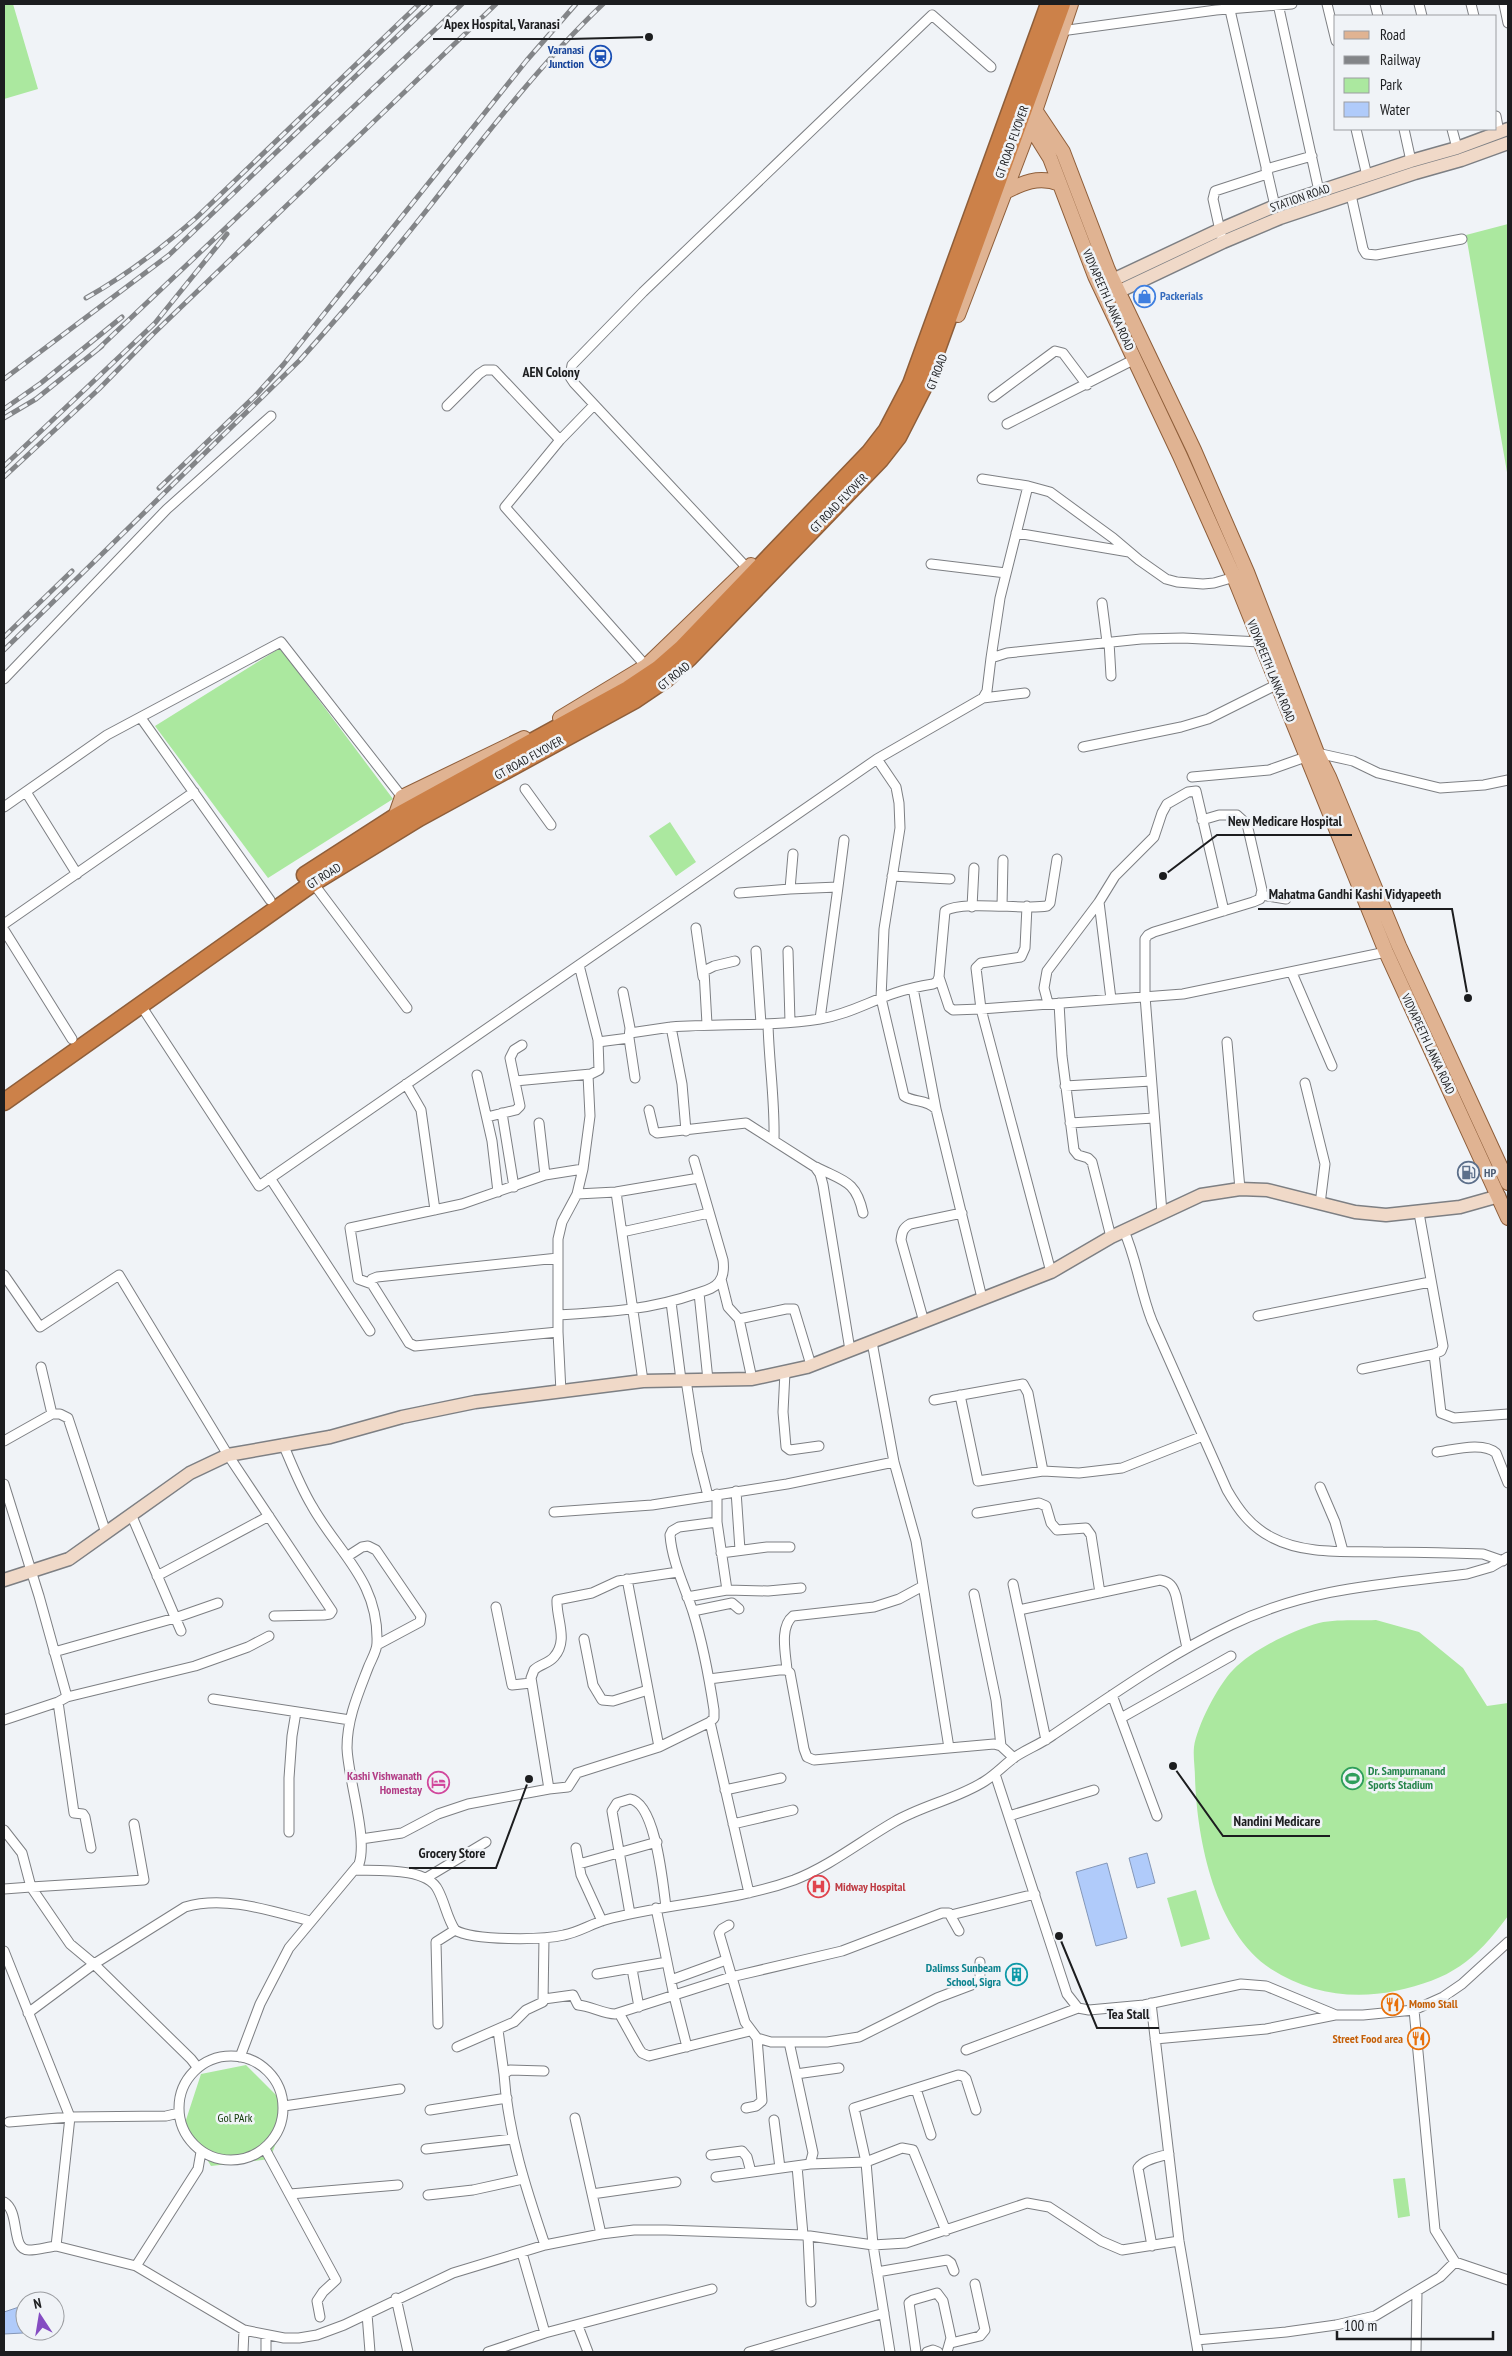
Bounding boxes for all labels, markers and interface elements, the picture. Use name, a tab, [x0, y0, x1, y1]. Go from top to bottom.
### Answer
callout: Apex Hospital, Varanasi	[433, 10, 570, 39]
text: Apex Hospital, Varanasi	[443, 15, 560, 33]
legend	[1334, 15, 1497, 130]
text: Road	[1380, 25, 1406, 44]
place label: Varanasi Junction	[547, 42, 584, 71]
station icon: Varanasi Junction	[588, 45, 612, 69]
text: Railway	[1380, 50, 1421, 69]
text: Park	[1380, 75, 1402, 94]
text: Water	[1380, 100, 1411, 119]
street label: GT ROAD FLYOVER	[991, 103, 1032, 180]
street label: STATION ROAD	[1268, 180, 1332, 215]
street label: VIDYAPEETH LANKA ROAD	[1079, 246, 1137, 353]
shop icon: Packerials	[1132, 284, 1156, 308]
place label: Packerials	[1160, 288, 1203, 303]
street label: GT ROAD	[923, 352, 950, 392]
district label: AEN Colony	[521, 363, 580, 381]
street label: GT ROAD FLYOVER	[807, 470, 871, 535]
street label: VIDYAPEETH LANKA ROAD	[1244, 616, 1299, 724]
street label: GT ROAD	[655, 658, 693, 693]
street label: GT ROAD FLYOVER	[492, 732, 566, 783]
callout: New Medicare Hospital	[1217, 806, 1352, 835]
text: New Medicare Hospital	[1228, 812, 1343, 830]
street label: GT ROAD	[304, 859, 343, 892]
callout: Mahatma Gandhi Kashi Vidyapeeth	[1258, 880, 1452, 909]
text: Mahatma Gandhi Kashi Vidyapeeth	[1269, 885, 1441, 903]
street label: VIDYAPEETH LANKA ROAD	[1398, 990, 1458, 1096]
fuel station icon: HP	[1456, 1161, 1480, 1185]
place label: HP	[1484, 1165, 1496, 1180]
place label: Dr. Sampurnanand Sports Stadium	[1368, 1763, 1445, 1792]
sports icon: Dr. Sampurnanand Sports Stadium	[1340, 1766, 1364, 1790]
place label: Kashi Vishwanath Homestay	[347, 1768, 422, 1797]
hotel icon: Kashi Vishwanath Homestay	[426, 1771, 450, 1795]
callout: Nandini Medicare	[1223, 1807, 1330, 1836]
text: Nandini Medicare	[1234, 1812, 1320, 1830]
callout: Grocery Store	[409, 1839, 496, 1868]
text: Grocery Store	[419, 1844, 485, 1862]
hospital icon: Midway Hospital	[807, 1875, 831, 1899]
place label: Midway Hospital	[835, 1879, 905, 1894]
place label: Dalimss Sunbeam School, Sigra	[926, 1960, 1001, 1989]
building icon: Dalimss Sunbeam School, Sigra	[1005, 1963, 1029, 1987]
restaurant icon: Momo Stall	[1381, 1992, 1405, 2016]
place label: Momo Stall	[1409, 1996, 1458, 2011]
callout: Tea Stall	[1097, 1999, 1159, 2028]
text: Tea Stall	[1107, 2005, 1150, 2023]
restaurant icon: Street Food area	[1407, 2027, 1431, 2051]
place label: Street Food area	[1332, 2031, 1403, 2046]
park label: Gol PArk	[218, 2110, 253, 2125]
north arrow	[15, 2291, 65, 2341]
text: N	[32, 2294, 43, 2313]
scale bar	[1337, 2308, 1493, 2340]
text: 100 m	[1344, 2316, 1377, 2335]

